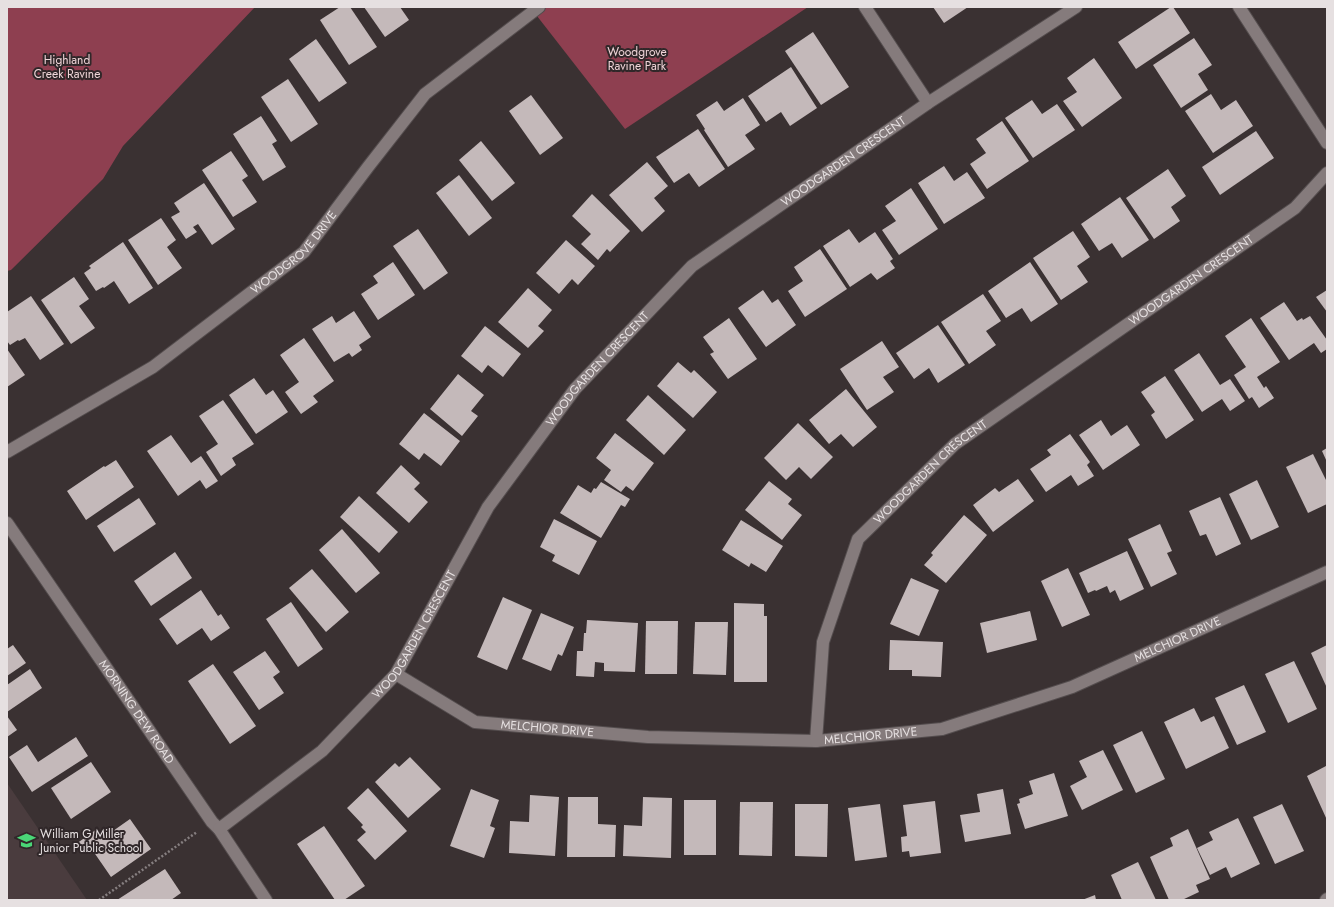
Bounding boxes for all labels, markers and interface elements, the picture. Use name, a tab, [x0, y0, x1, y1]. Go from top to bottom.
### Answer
park label: Woodgrove Ravine Park	[607, 43, 667, 75]
park label: Highland Creek Ravine	[34, 51, 100, 83]
street label: WOODGARDEN CRESCENT	[777, 112, 910, 211]
street label: WOODGROVE DRIVE	[247, 207, 341, 299]
street label: WOODGARDEN CRESCENT	[1125, 230, 1257, 330]
street label: WOODGARDEN CRESCENT	[541, 307, 653, 430]
street label: WOODGARDEN CRESCENT	[870, 415, 991, 528]
street label: WOODGARDEN CRESCENT	[368, 567, 461, 703]
street label: MELCHIOR DRIVE	[1131, 612, 1224, 667]
street label: MORNING DEW ROAD	[94, 656, 179, 768]
street label: MELCHIOR DRIVE	[500, 715, 595, 741]
street label: MELCHIOR DRIVE	[823, 722, 918, 749]
place label: William G Miller Junior Public School	[38, 825, 142, 857]
school or university icon: William G Miller Junior Public School	[17, 831, 37, 851]

